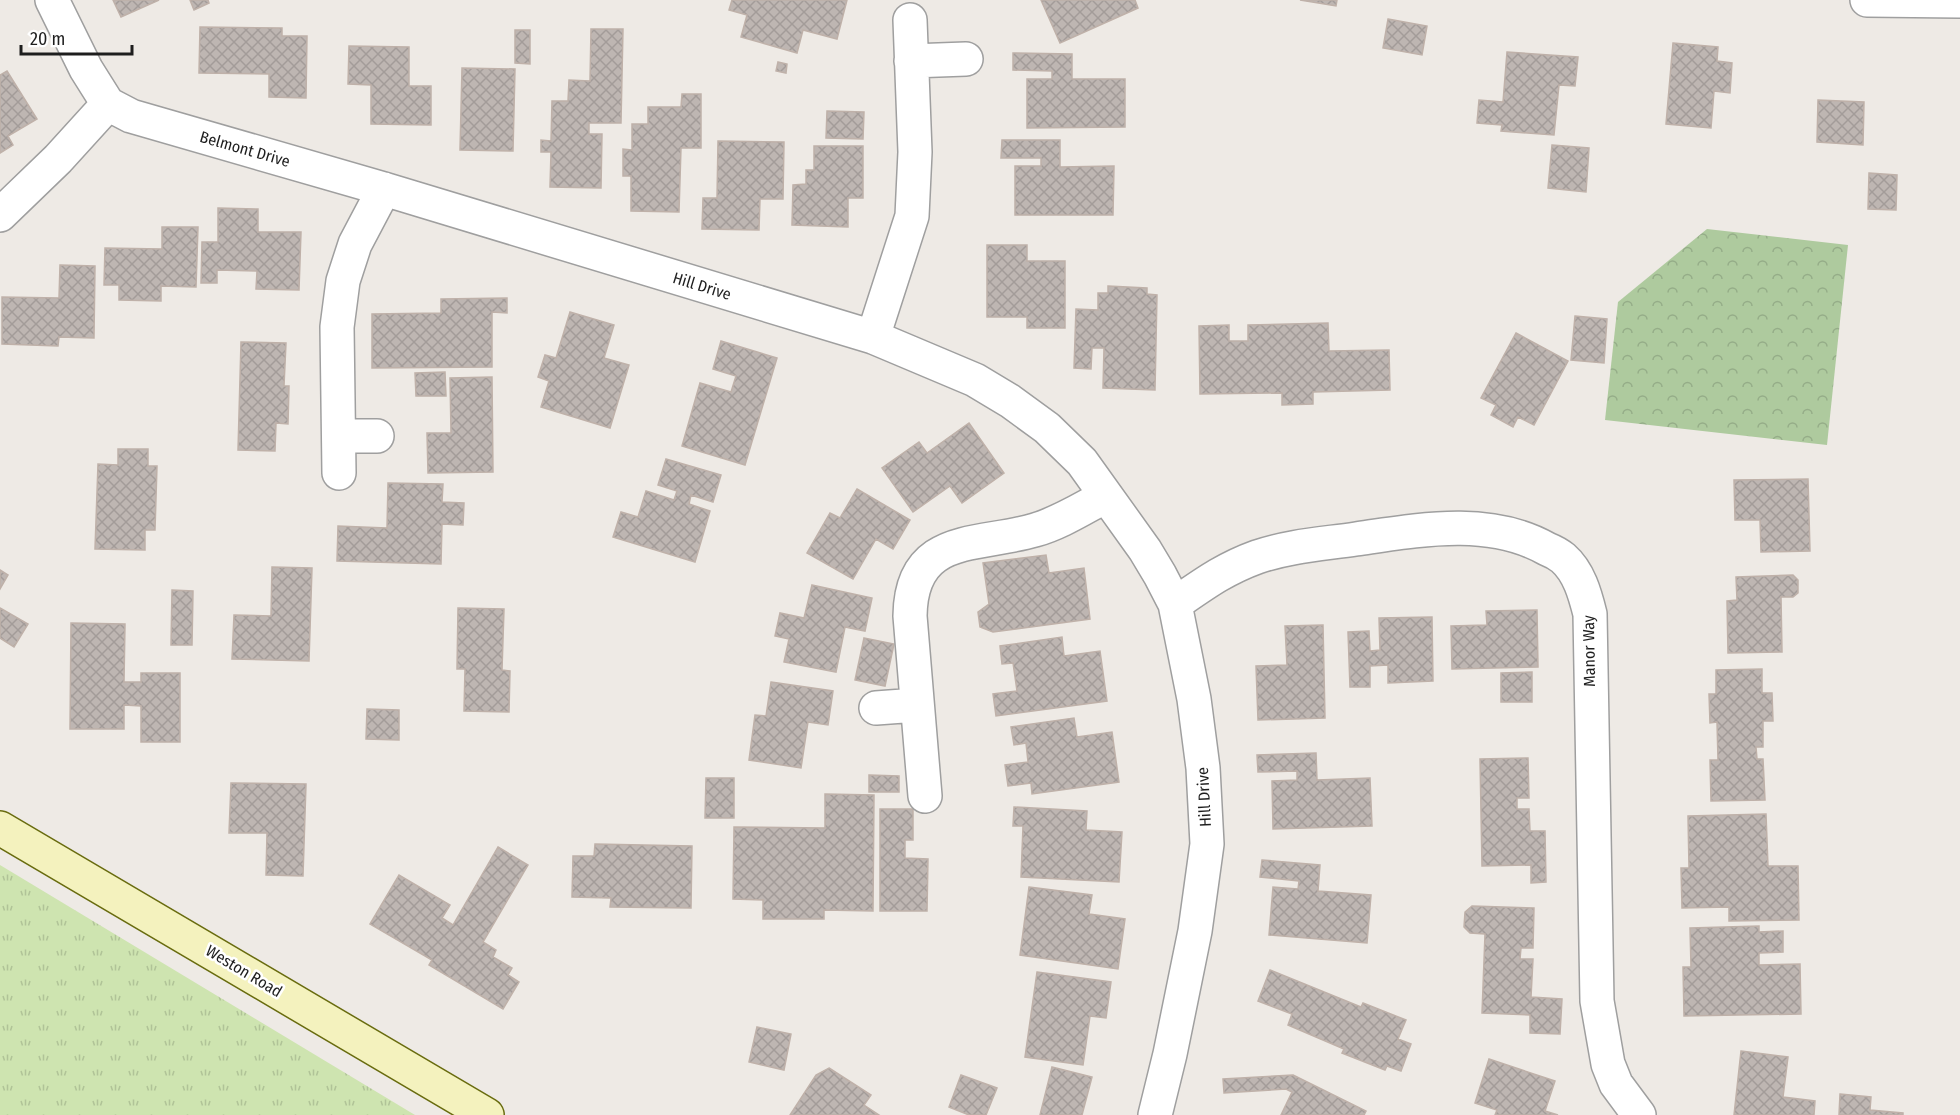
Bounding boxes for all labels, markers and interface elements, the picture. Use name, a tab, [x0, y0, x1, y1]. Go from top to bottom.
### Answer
scale bar	[21, 18, 132, 56]
text: 20 m	[30, 28, 65, 50]
street label: Belmont Drive	[198, 127, 292, 171]
street label: Hill Drive	[671, 268, 733, 304]
street label: Manor Way	[1579, 614, 1599, 687]
street label: Hill Drive	[1193, 767, 1215, 827]
street label: Weston Road	[203, 941, 285, 1001]

